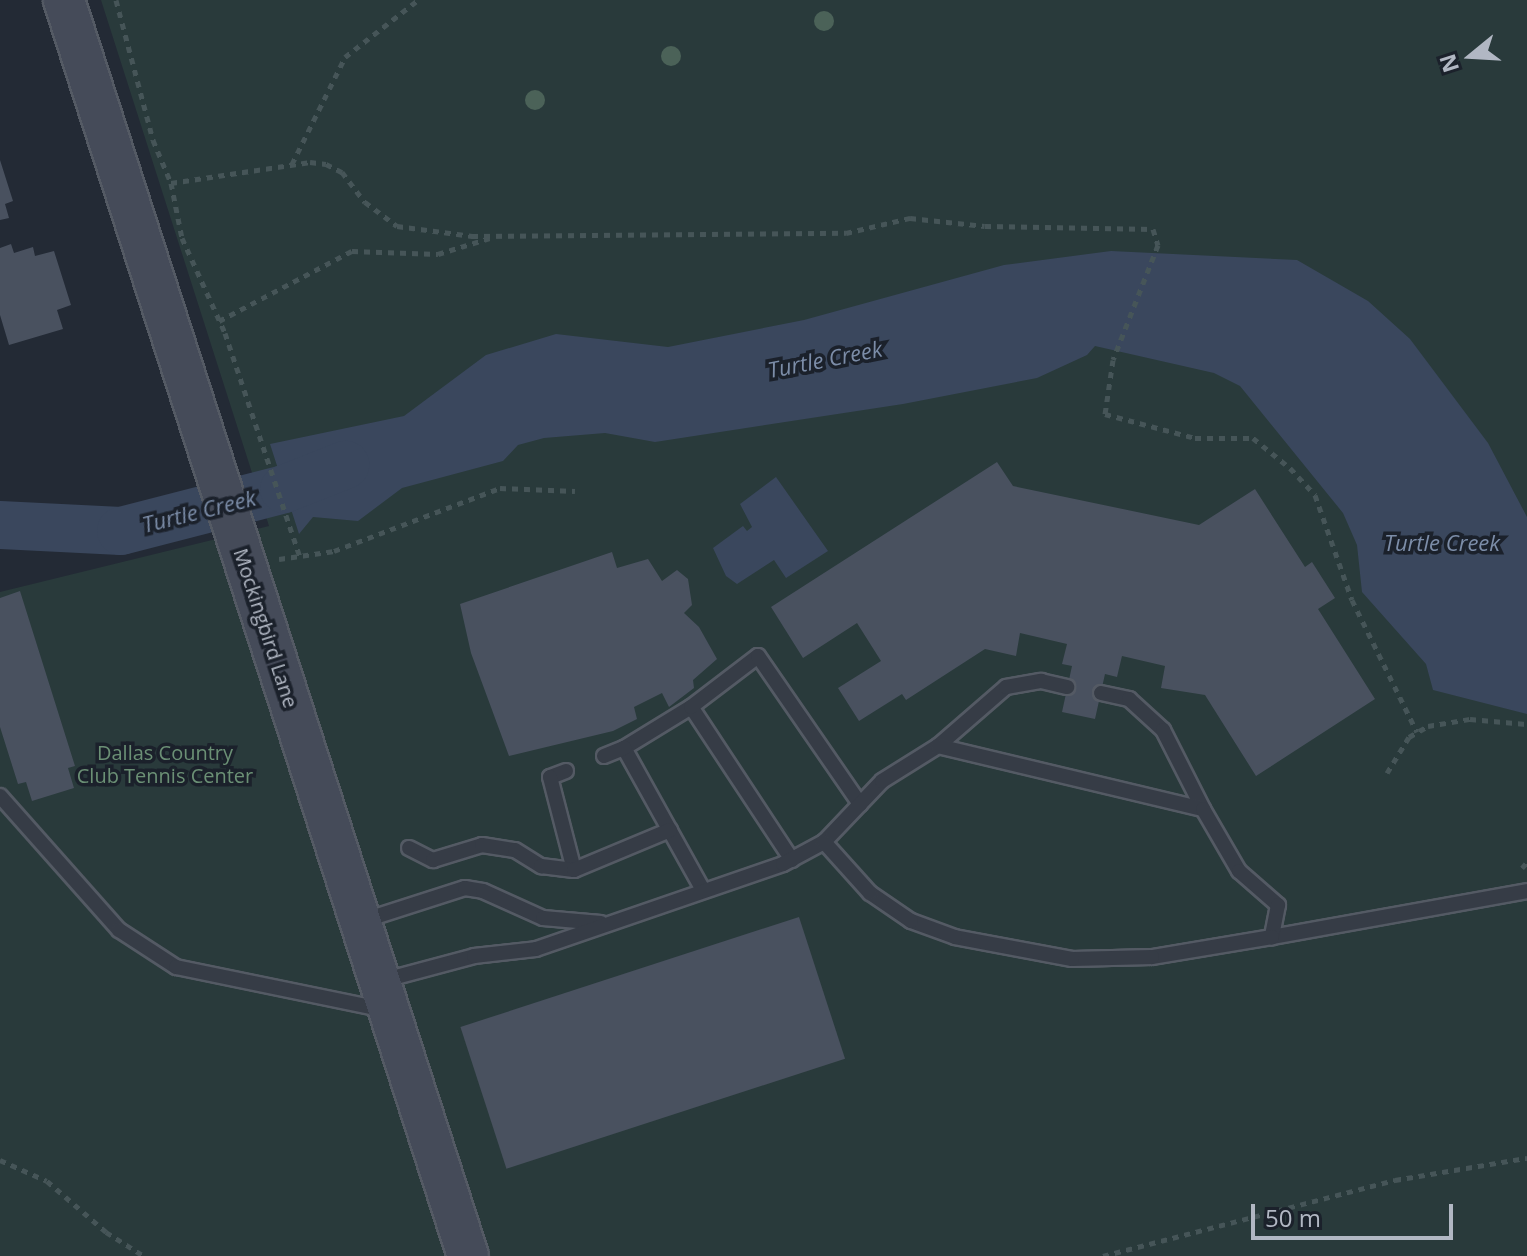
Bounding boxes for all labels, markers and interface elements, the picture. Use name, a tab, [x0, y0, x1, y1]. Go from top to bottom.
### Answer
north arrow	[1431, 16, 1511, 96]
text: N	[1431, 50, 1465, 77]
water label: Turtle Creek	[765, 335, 885, 383]
water label: Turtle Creek	[139, 484, 259, 538]
water label: Turtle Creek	[1384, 530, 1500, 556]
street label: Mockingbird Lane	[229, 545, 303, 711]
park label: Dallas Country Club Tennis Center	[77, 740, 253, 787]
scale bar	[1255, 1188, 1457, 1238]
text: 50 m	[1265, 1201, 1321, 1234]

